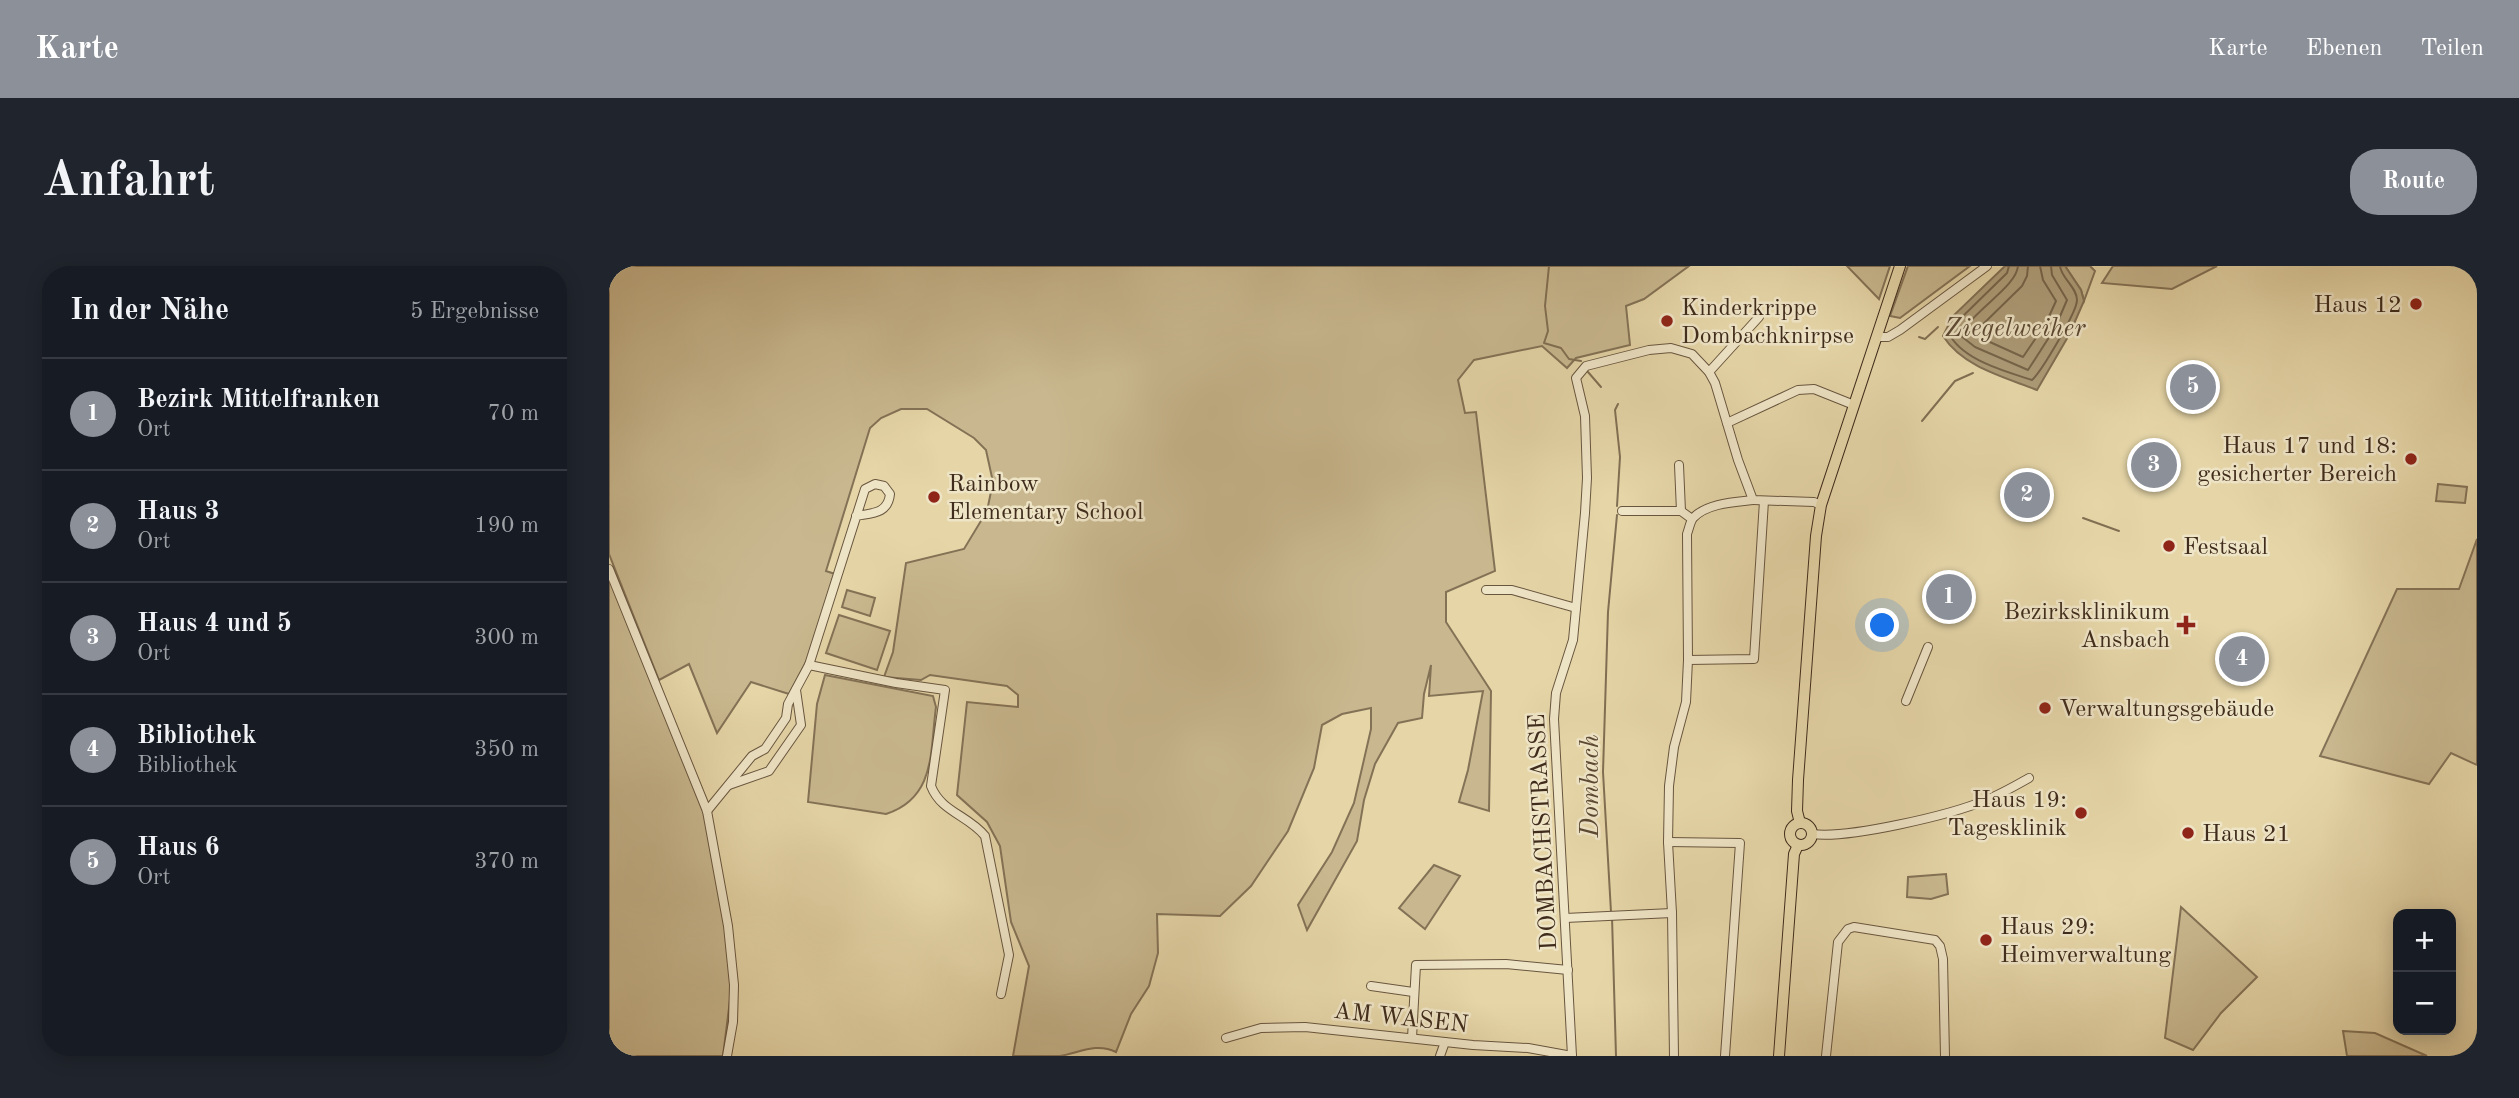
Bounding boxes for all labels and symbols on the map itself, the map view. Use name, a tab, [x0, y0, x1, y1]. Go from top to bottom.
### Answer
place label: Haus 12	[2313, 294, 2402, 318]
marker: Haus 12	[2408, 296, 2424, 312]
place label: Kinderkrippe Dombachknirpse	[1681, 297, 1854, 349]
marker: Kinderkrippe Dombachknirpse	[1659, 313, 1675, 329]
water label: Ziegelweiher	[1945, 316, 2086, 342]
pin: 5	[2170, 361, 2216, 413]
place label: Haus 17 und 18: gesicherter Bereich	[2197, 435, 2397, 487]
pin: 3	[2131, 439, 2177, 491]
marker: Haus 17 und 18: gesicherter Bereich	[2403, 451, 2419, 467]
pin: 2	[2004, 469, 2050, 521]
place label: Rainbow Elementary School	[948, 473, 1143, 525]
marker: Rainbow Elementary School	[926, 489, 942, 505]
place label: Festsaal	[2183, 536, 2268, 560]
marker: Festsaal	[2161, 538, 2177, 554]
pin: 1	[1926, 571, 1972, 623]
place label: Bezirksklinikum Ansbach	[2003, 601, 2170, 653]
your location	[1865, 608, 1899, 642]
marker: Bezirksklinikum Ansbach	[2176, 615, 2196, 635]
pin: 4	[2219, 633, 2265, 685]
place label: Verwaltungsgebäude	[2059, 698, 2274, 722]
marker: Verwaltungsgebäude	[2037, 700, 2053, 716]
street label: DOMBACHSTRASSE	[1526, 713, 1562, 951]
water label: Dombach	[1578, 734, 1604, 839]
place label: Haus 19: Tagesklinik	[1947, 789, 2067, 841]
marker: Haus 19: Tagesklinik	[2073, 805, 2089, 821]
place label: Haus 21	[2202, 823, 2291, 847]
marker: Haus 21	[2180, 825, 2196, 841]
place label: Haus 29: Heimverwaltung	[2000, 916, 2171, 968]
marker: Haus 29: Heimverwaltung	[1978, 932, 1994, 948]
street label: AM WASEN	[1332, 1000, 1469, 1038]

